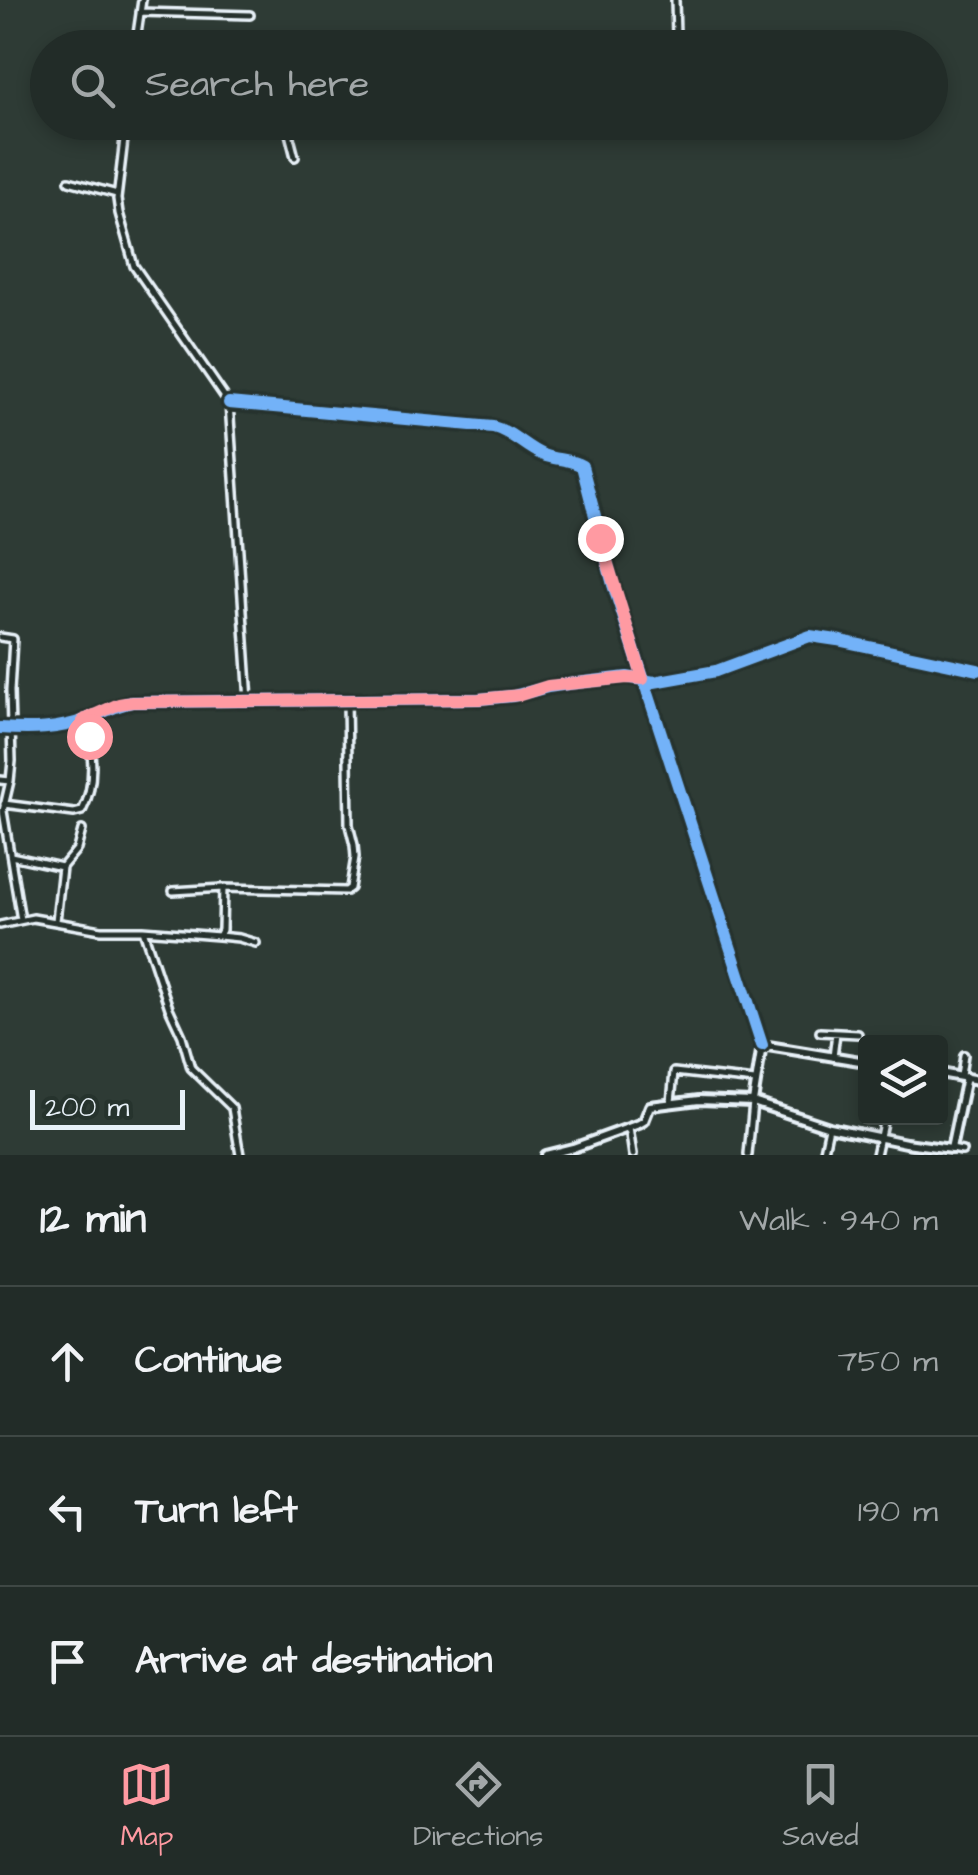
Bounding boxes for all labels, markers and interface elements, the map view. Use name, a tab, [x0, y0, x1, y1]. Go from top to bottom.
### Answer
search box	[30, 30, 948, 140]
icon: search	[65, 58, 120, 113]
text: Search here	[145, 59, 369, 111]
route end	[578, 516, 624, 562]
route start	[67, 714, 113, 760]
map controls	[858, 1035, 948, 1125]
button: layers	[858, 1035, 948, 1125]
scale bar	[30, 1085, 185, 1130]
text: 200 m	[45, 1088, 129, 1127]
text: 12 min	[40, 1191, 146, 1249]
text: Walk · 940 m	[739, 1198, 938, 1243]
icon: ahead	[40, 1334, 95, 1389]
text: Continue	[135, 1335, 282, 1387]
text: 750 m	[838, 1339, 938, 1384]
icon: left	[40, 1484, 95, 1539]
text: Turn left	[135, 1485, 298, 1537]
text: 190 m	[858, 1489, 938, 1534]
icon: arrive	[40, 1634, 95, 1689]
text: Arrive at destination	[135, 1635, 492, 1687]
tab: Map	[119, 1757, 174, 1856]
tab: Directions	[413, 1757, 543, 1856]
tab: Saved	[782, 1757, 859, 1856]

